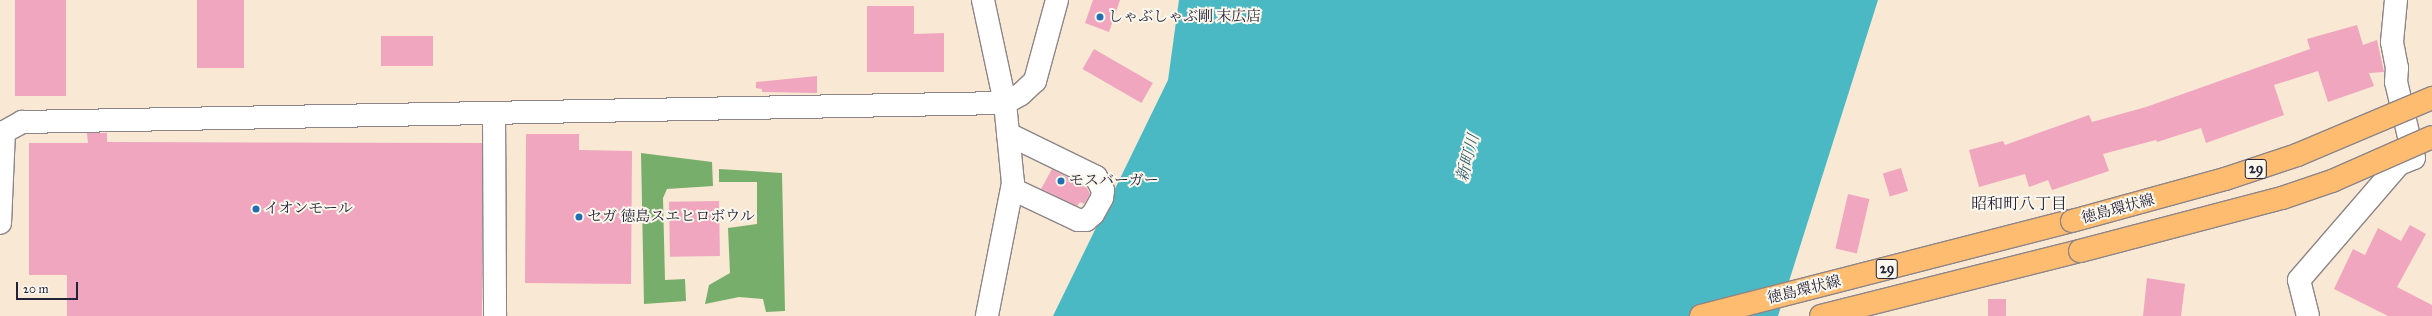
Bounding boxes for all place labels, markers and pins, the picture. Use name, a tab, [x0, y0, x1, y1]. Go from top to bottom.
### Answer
place label: しゃぶしゃぶ剛 末広店	[1108, 8, 1261, 26]
marker: しゃぶしゃぶ剛 末広店	[1095, 12, 1105, 22]
place label: モスバーガー	[1069, 172, 1159, 190]
marker: モスバーガー	[1056, 176, 1066, 186]
place label: イオンモール	[264, 200, 353, 218]
marker: イオンモール	[251, 204, 261, 214]
place label: セガ 徳島スエヒロボウル	[587, 208, 755, 226]
marker: セガ 徳島スエヒロボウル	[574, 212, 584, 222]

